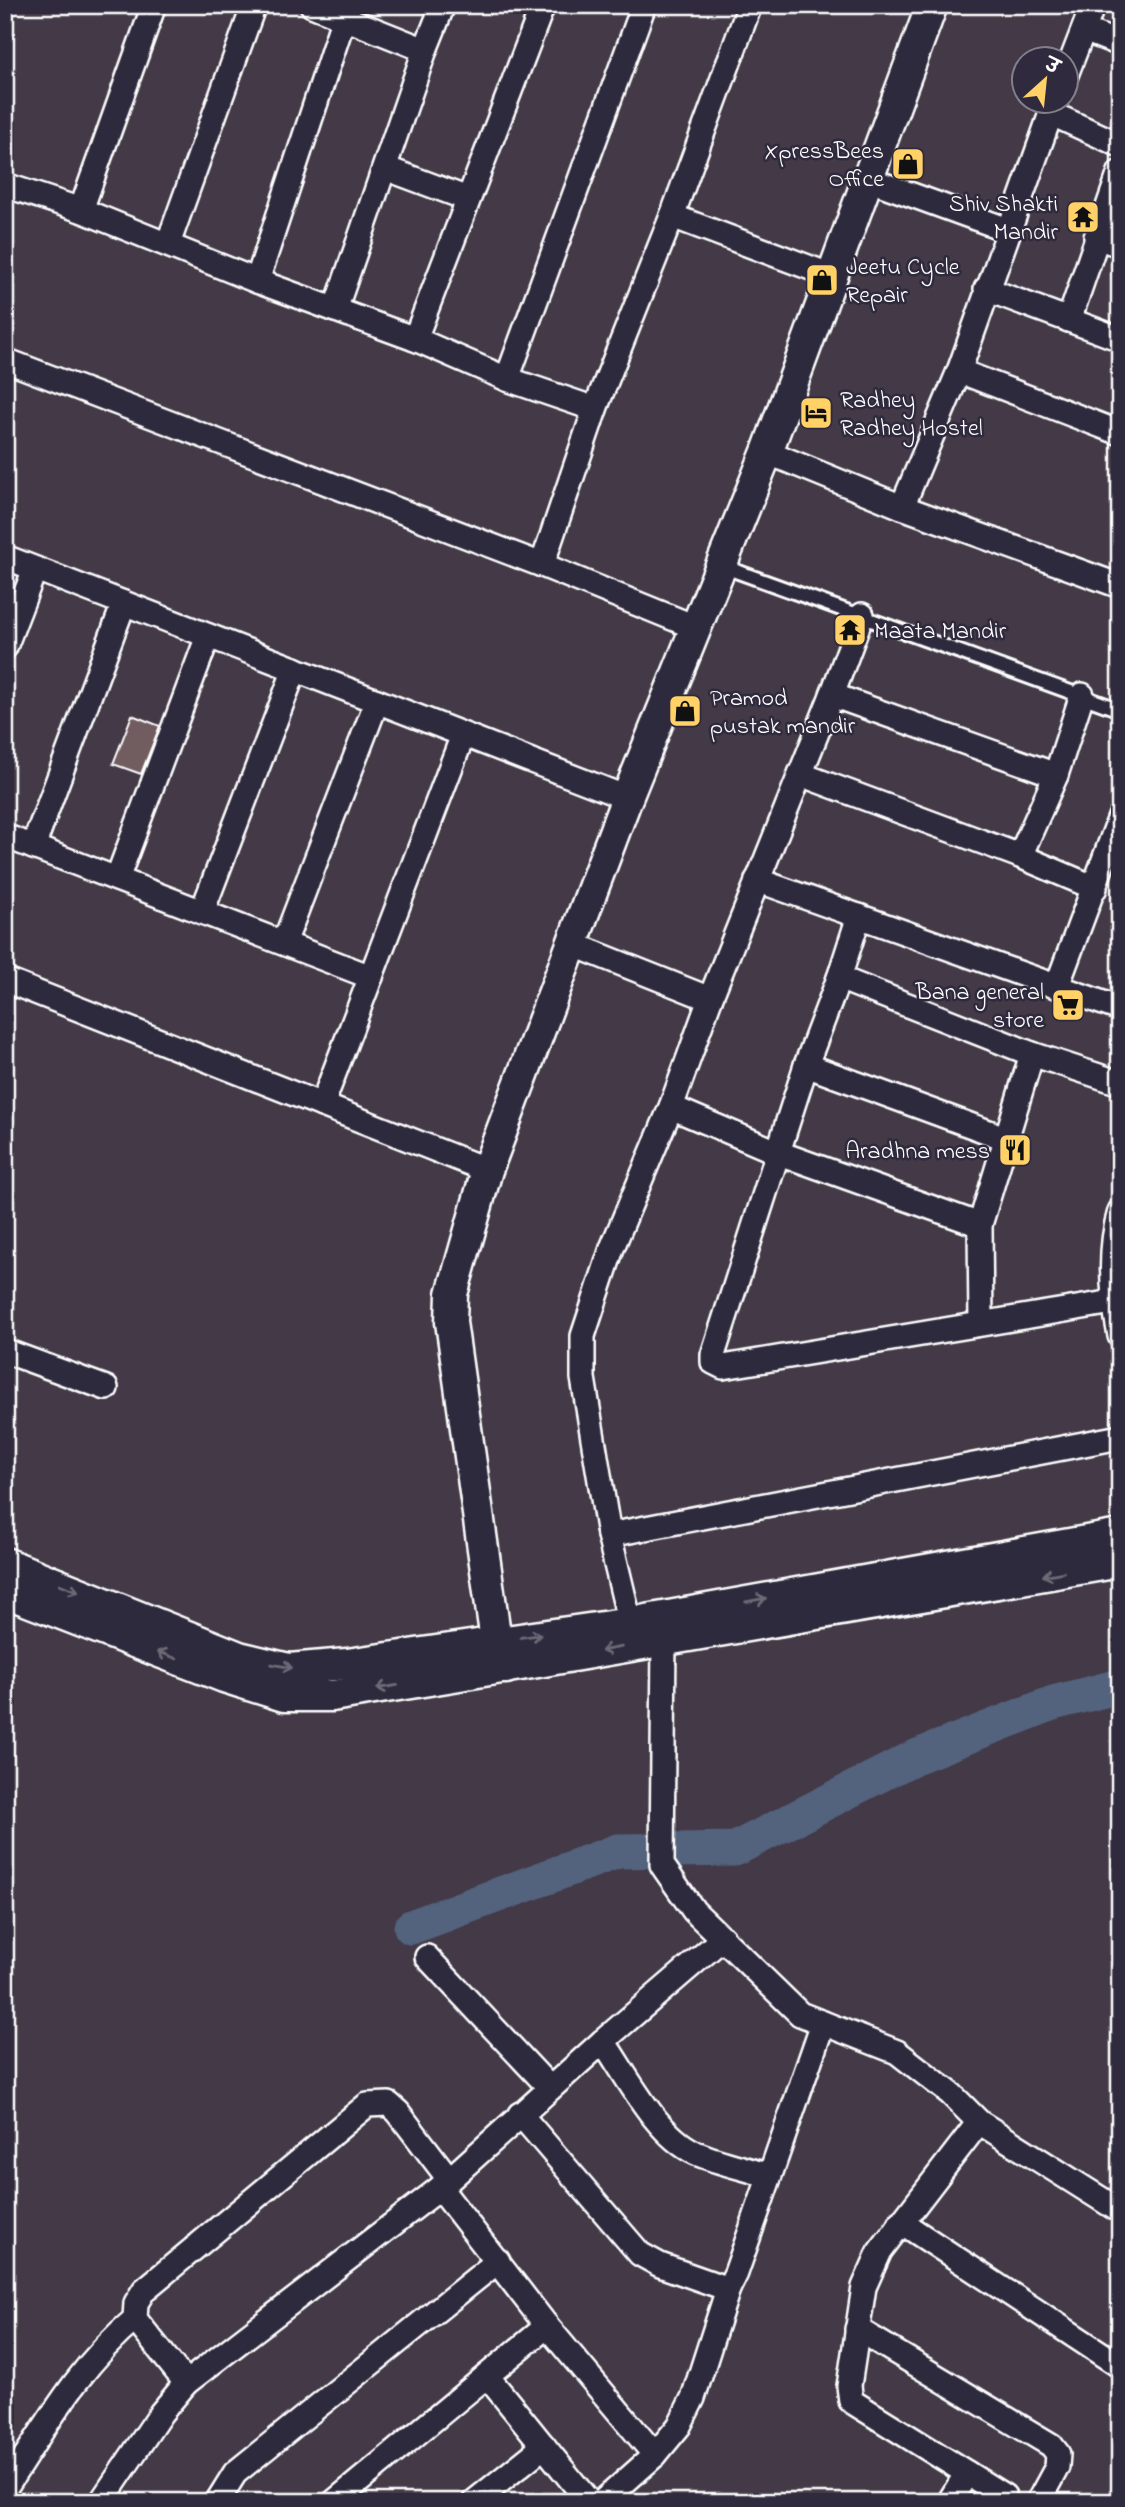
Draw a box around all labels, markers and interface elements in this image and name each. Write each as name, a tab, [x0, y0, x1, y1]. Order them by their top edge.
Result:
north arrow	[1010, 46, 1080, 116]
text: उ	[1038, 51, 1065, 83]
place label: XpressBees Office	[765, 135, 884, 198]
shop icon: XpressBees Office	[889, 145, 927, 183]
place label: Shiv Shakti Mandir	[949, 188, 1059, 251]
temple icon: Shiv Shakti Mandir	[1064, 198, 1102, 236]
place label: Jeetu Cycle Repair	[846, 251, 960, 314]
shop icon: Jeetu Cycle Repair	[803, 261, 841, 299]
place label: Radhey Radhey Hostel	[840, 384, 983, 448]
hotel icon: Radhey Radhey Hostel	[797, 394, 835, 432]
temple icon: Maata Mandir	[831, 611, 869, 649]
place label: Maata Mandir	[874, 615, 1007, 650]
place label: Pramod pustak mandir	[710, 682, 856, 745]
shop icon: Pramod pustak mandir	[666, 692, 704, 730]
place label: Bana general store	[915, 976, 1044, 1039]
supermarket icon: Bana general store	[1049, 986, 1087, 1024]
restaurant icon: Aradhna mess	[996, 1131, 1034, 1169]
place label: Aradhna mess	[845, 1135, 990, 1170]
one-way arrow	[1042, 1568, 1065, 1581]
one-way arrow	[57, 1583, 79, 1596]
one-way arrow	[744, 1593, 766, 1606]
one-way arrow	[519, 1630, 542, 1643]
one-way arrow	[600, 1643, 623, 1656]
one-way arrow	[157, 1647, 178, 1660]
one-way arrow	[270, 1660, 293, 1674]
one-way arrow	[376, 1681, 399, 1694]

